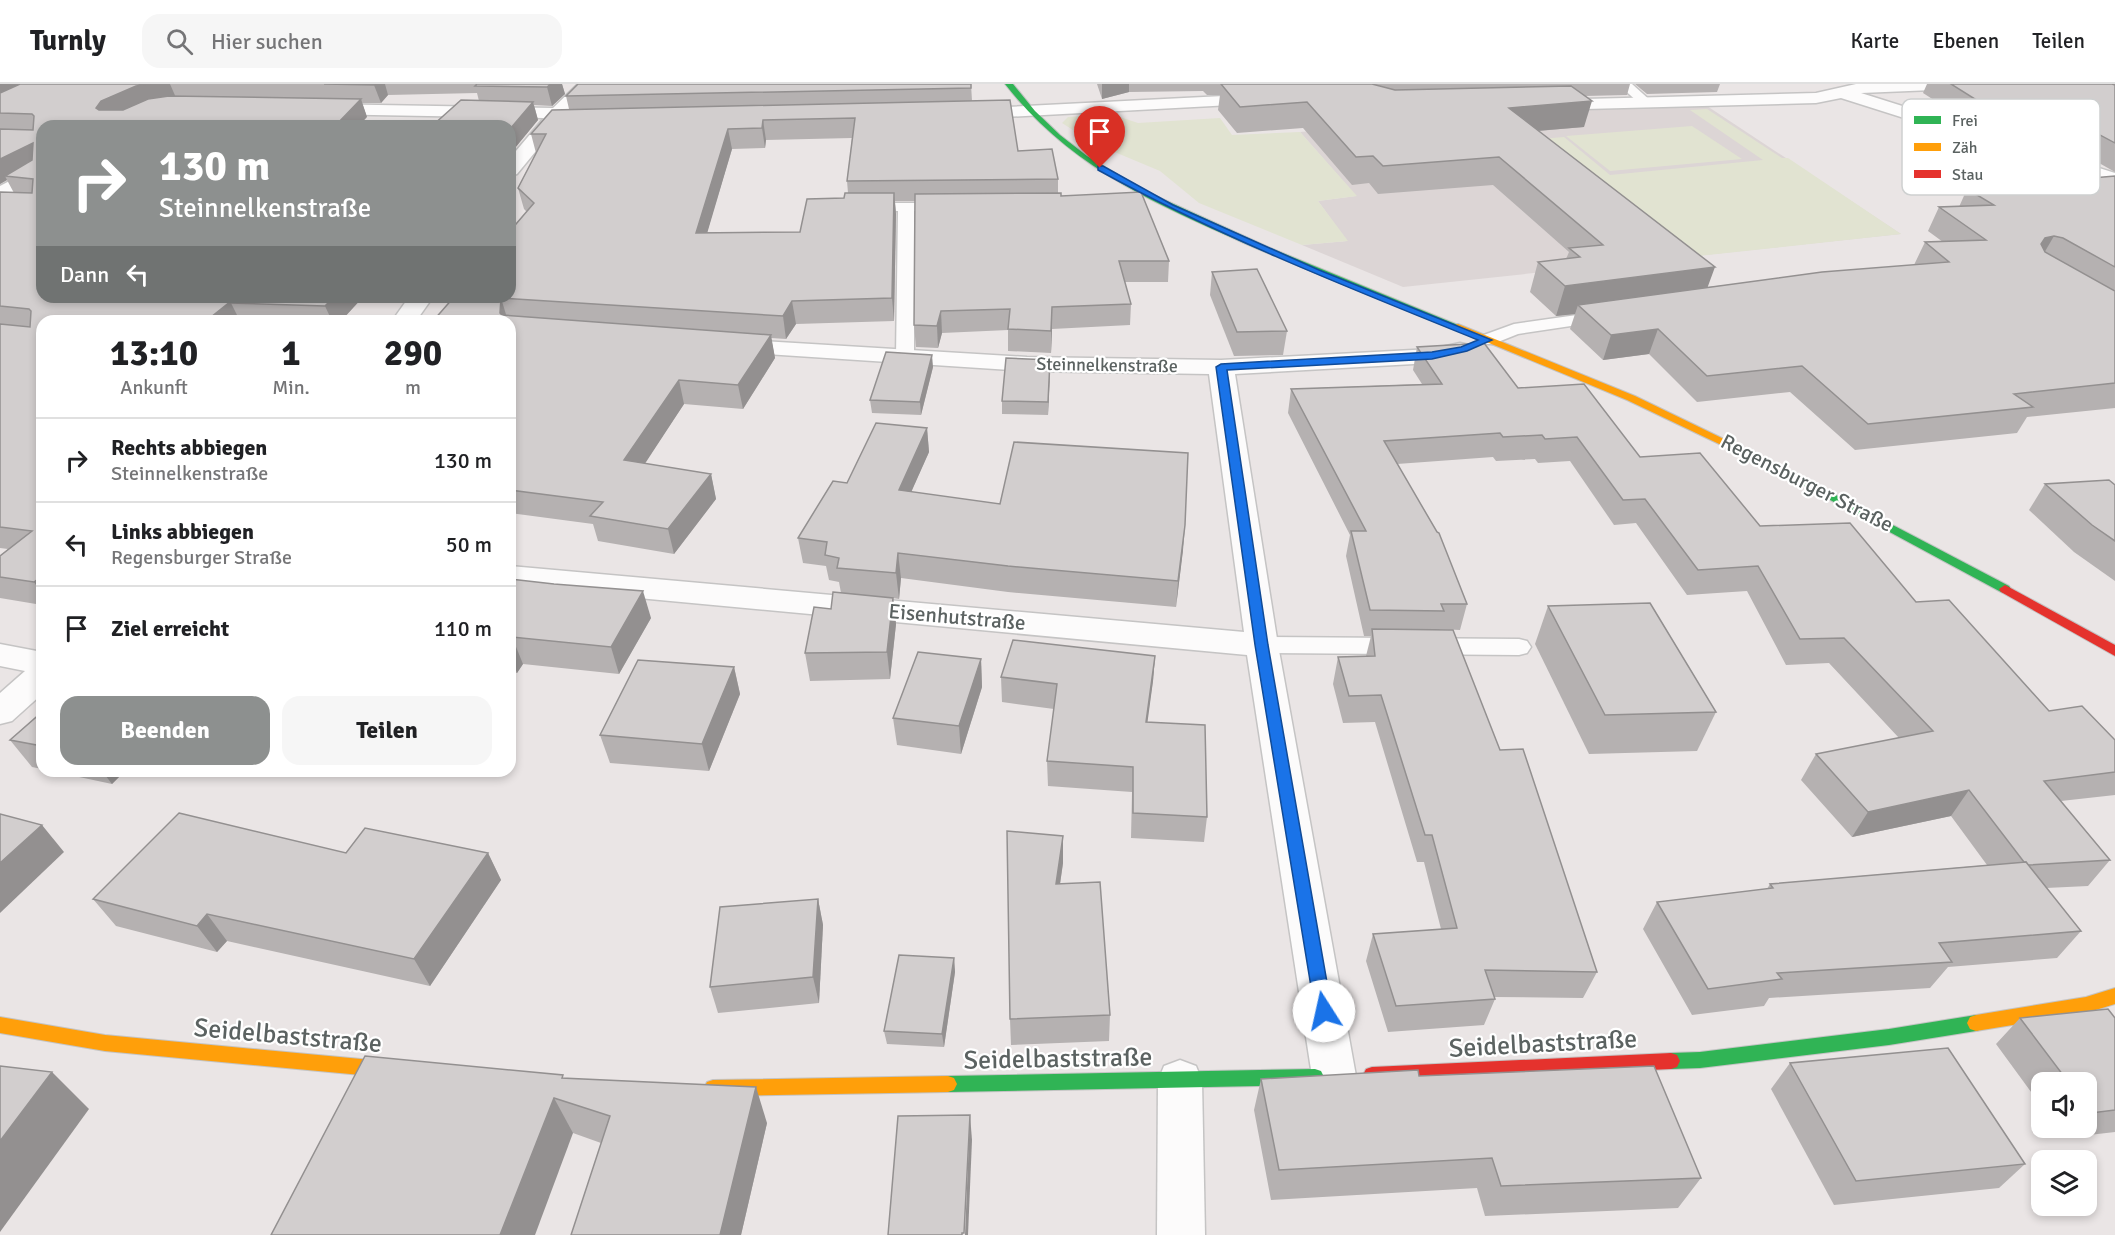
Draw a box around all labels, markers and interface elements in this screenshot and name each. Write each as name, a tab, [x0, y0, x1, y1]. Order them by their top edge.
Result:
search box	[142, 14, 562, 68]
text: Turnly	[30, 24, 106, 58]
icon: search	[163, 25, 196, 58]
text: Hier suchen	[211, 28, 323, 55]
text: Karte	[1850, 28, 1899, 54]
text: Ebenen	[1932, 28, 1999, 54]
text: Teilen	[2032, 28, 2085, 54]
legend	[1902, 99, 2100, 195]
pin	[1074, 106, 1125, 168]
text: Frei	[1952, 111, 1978, 131]
icon: arrive	[1083, 115, 1116, 148]
text: Zäh	[1952, 138, 1978, 158]
text: 130 m	[159, 141, 270, 192]
icon: right	[60, 144, 138, 222]
text: Stau	[1952, 165, 1983, 185]
text: Steinnelkenstraße	[159, 192, 371, 225]
icon: left	[121, 258, 154, 291]
text: Dann	[60, 261, 109, 288]
text: 13:10	[110, 331, 198, 376]
text: 1	[281, 331, 301, 376]
text: 290	[384, 331, 442, 376]
street label: Steinnelkenstraße	[1036, 353, 1178, 377]
text: Ankunft	[120, 375, 188, 400]
text: Min.	[272, 375, 310, 400]
text: m	[405, 375, 421, 400]
street label: Regensburger Straße	[1716, 428, 1898, 538]
text: Rechts abbiegen	[111, 434, 267, 461]
icon: right	[60, 444, 93, 477]
text: 130 m	[434, 447, 492, 474]
text: Steinnelkenstraße	[111, 461, 268, 486]
text: Links abbiegen	[111, 518, 254, 545]
icon: left	[60, 528, 93, 561]
text: 50 m	[446, 531, 492, 558]
text: Regensburger Straße	[111, 545, 292, 570]
street label: Eisenhutstraße	[887, 598, 1027, 636]
icon: arrive	[60, 612, 93, 645]
text: Ziel erreicht	[111, 615, 229, 642]
text: 110 m	[434, 615, 492, 642]
button: Beenden	[60, 696, 270, 765]
button: Teilen	[282, 696, 492, 765]
position arrow	[1292, 979, 1356, 1043]
street label: Seidelbaststraße	[193, 1012, 383, 1060]
street label: Seidelbaststraße	[1448, 1023, 1638, 1065]
street label: Seidelbaststraße	[963, 1041, 1153, 1077]
map controls	[2031, 1072, 2097, 1216]
button: sound	[2031, 1072, 2097, 1138]
button: layers	[2031, 1150, 2097, 1216]

